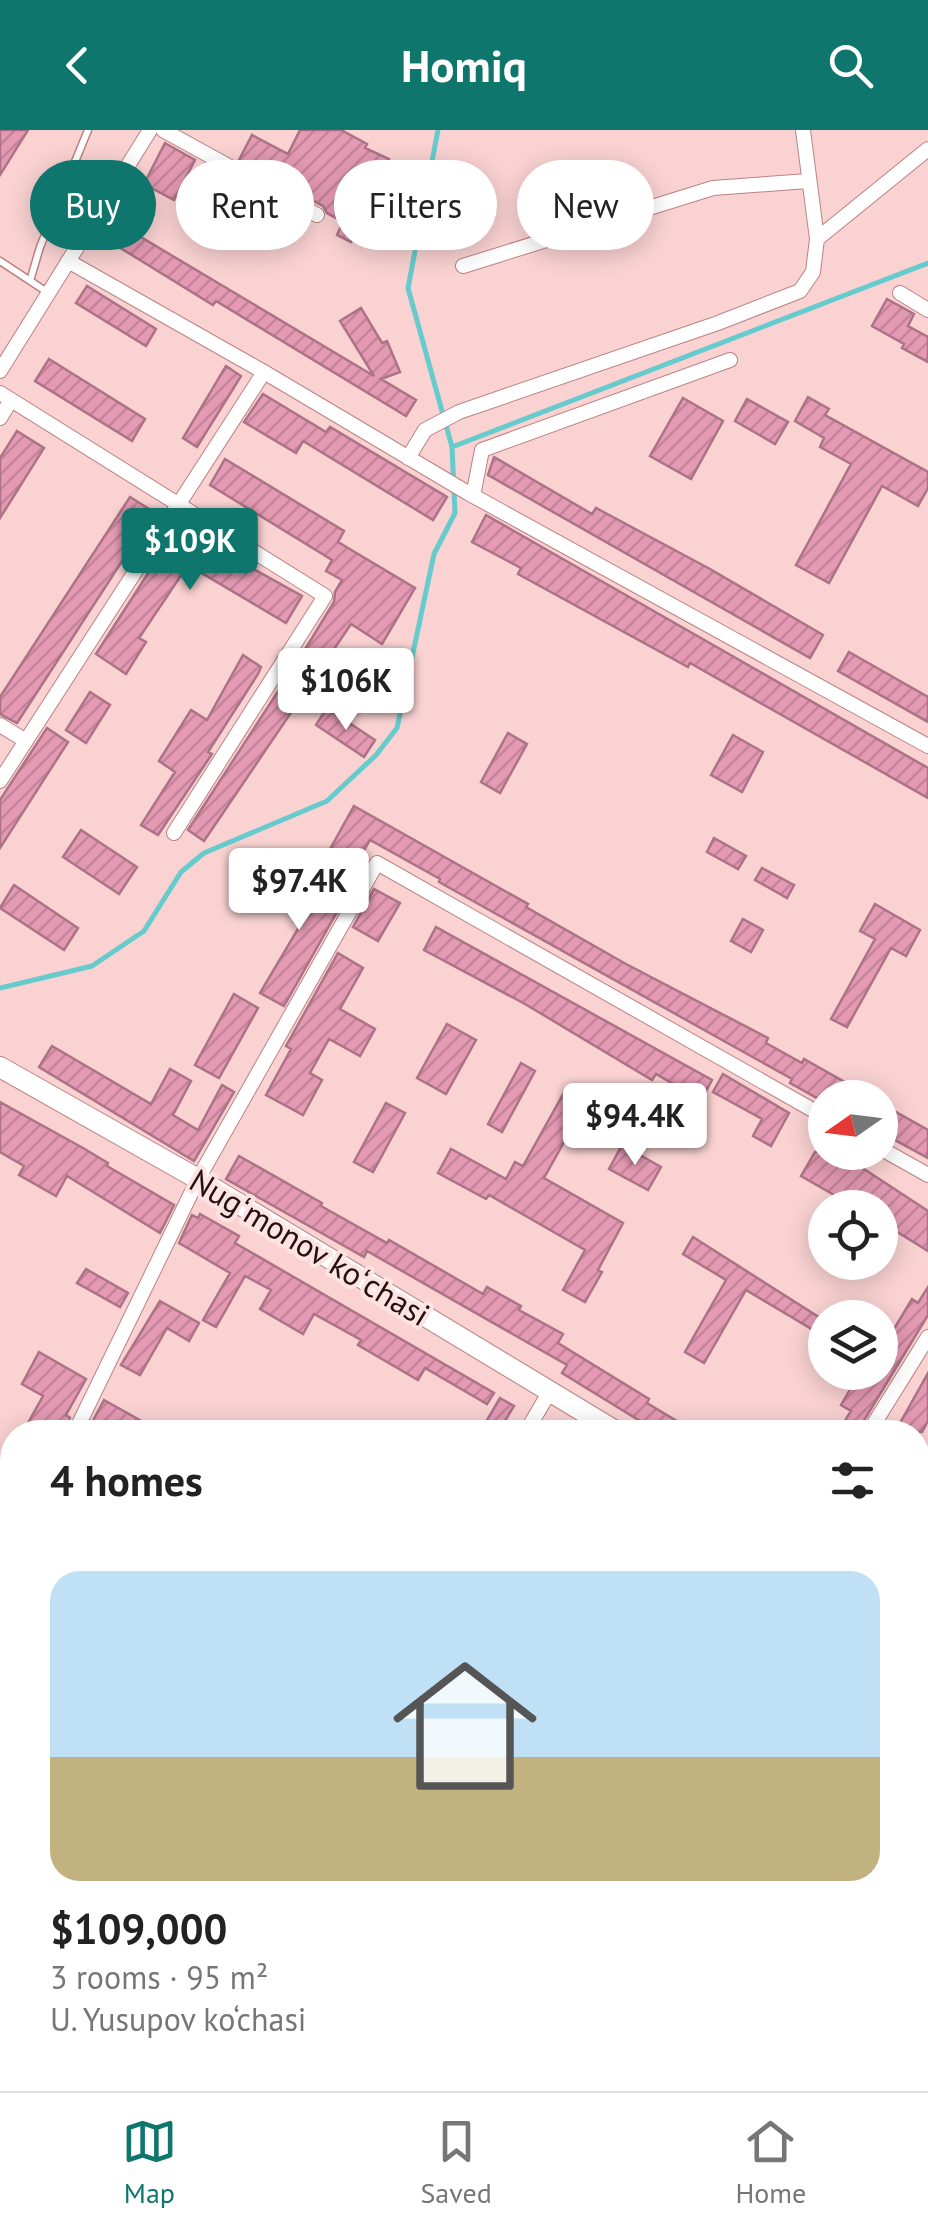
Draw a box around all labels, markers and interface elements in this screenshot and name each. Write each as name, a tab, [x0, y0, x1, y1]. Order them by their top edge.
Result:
text: Homiq	[401, 36, 527, 94]
icon: back	[50, 38, 105, 93]
icon: search	[823, 38, 878, 93]
chip: Buy	[30, 160, 156, 250]
chip: Rent	[176, 160, 314, 250]
chip: Filters	[334, 160, 497, 250]
chip: New	[517, 160, 654, 250]
pin: $109K	[120, 508, 260, 593]
text: $109K	[144, 519, 236, 561]
pin: $106K	[276, 648, 416, 733]
text: $106K	[300, 659, 392, 701]
pin: $97.4K	[218, 848, 380, 933]
text: $97.4K	[251, 859, 347, 901]
north arrow	[808, 1080, 898, 1170]
map controls	[808, 1080, 898, 1390]
pin: $94.4K	[554, 1083, 716, 1168]
text: $94.4K	[585, 1094, 685, 1136]
street label: Nugʻmonov koʻchasi	[182, 1159, 438, 1335]
button: locate	[808, 1190, 898, 1280]
button: layers	[808, 1300, 898, 1390]
text: 4 homes	[50, 1453, 203, 1508]
icon: filters	[825, 1453, 880, 1508]
icon: home	[375, 1636, 555, 1816]
text: $109,000	[50, 1901, 227, 1956]
text: 3 rooms · 95 m²	[50, 1956, 268, 1998]
text: U. Yusupov ko‘chasi	[50, 1998, 306, 2040]
tab: Map	[122, 2114, 177, 2211]
tab: Saved	[420, 2114, 492, 2211]
tab: Home	[735, 2114, 806, 2211]

